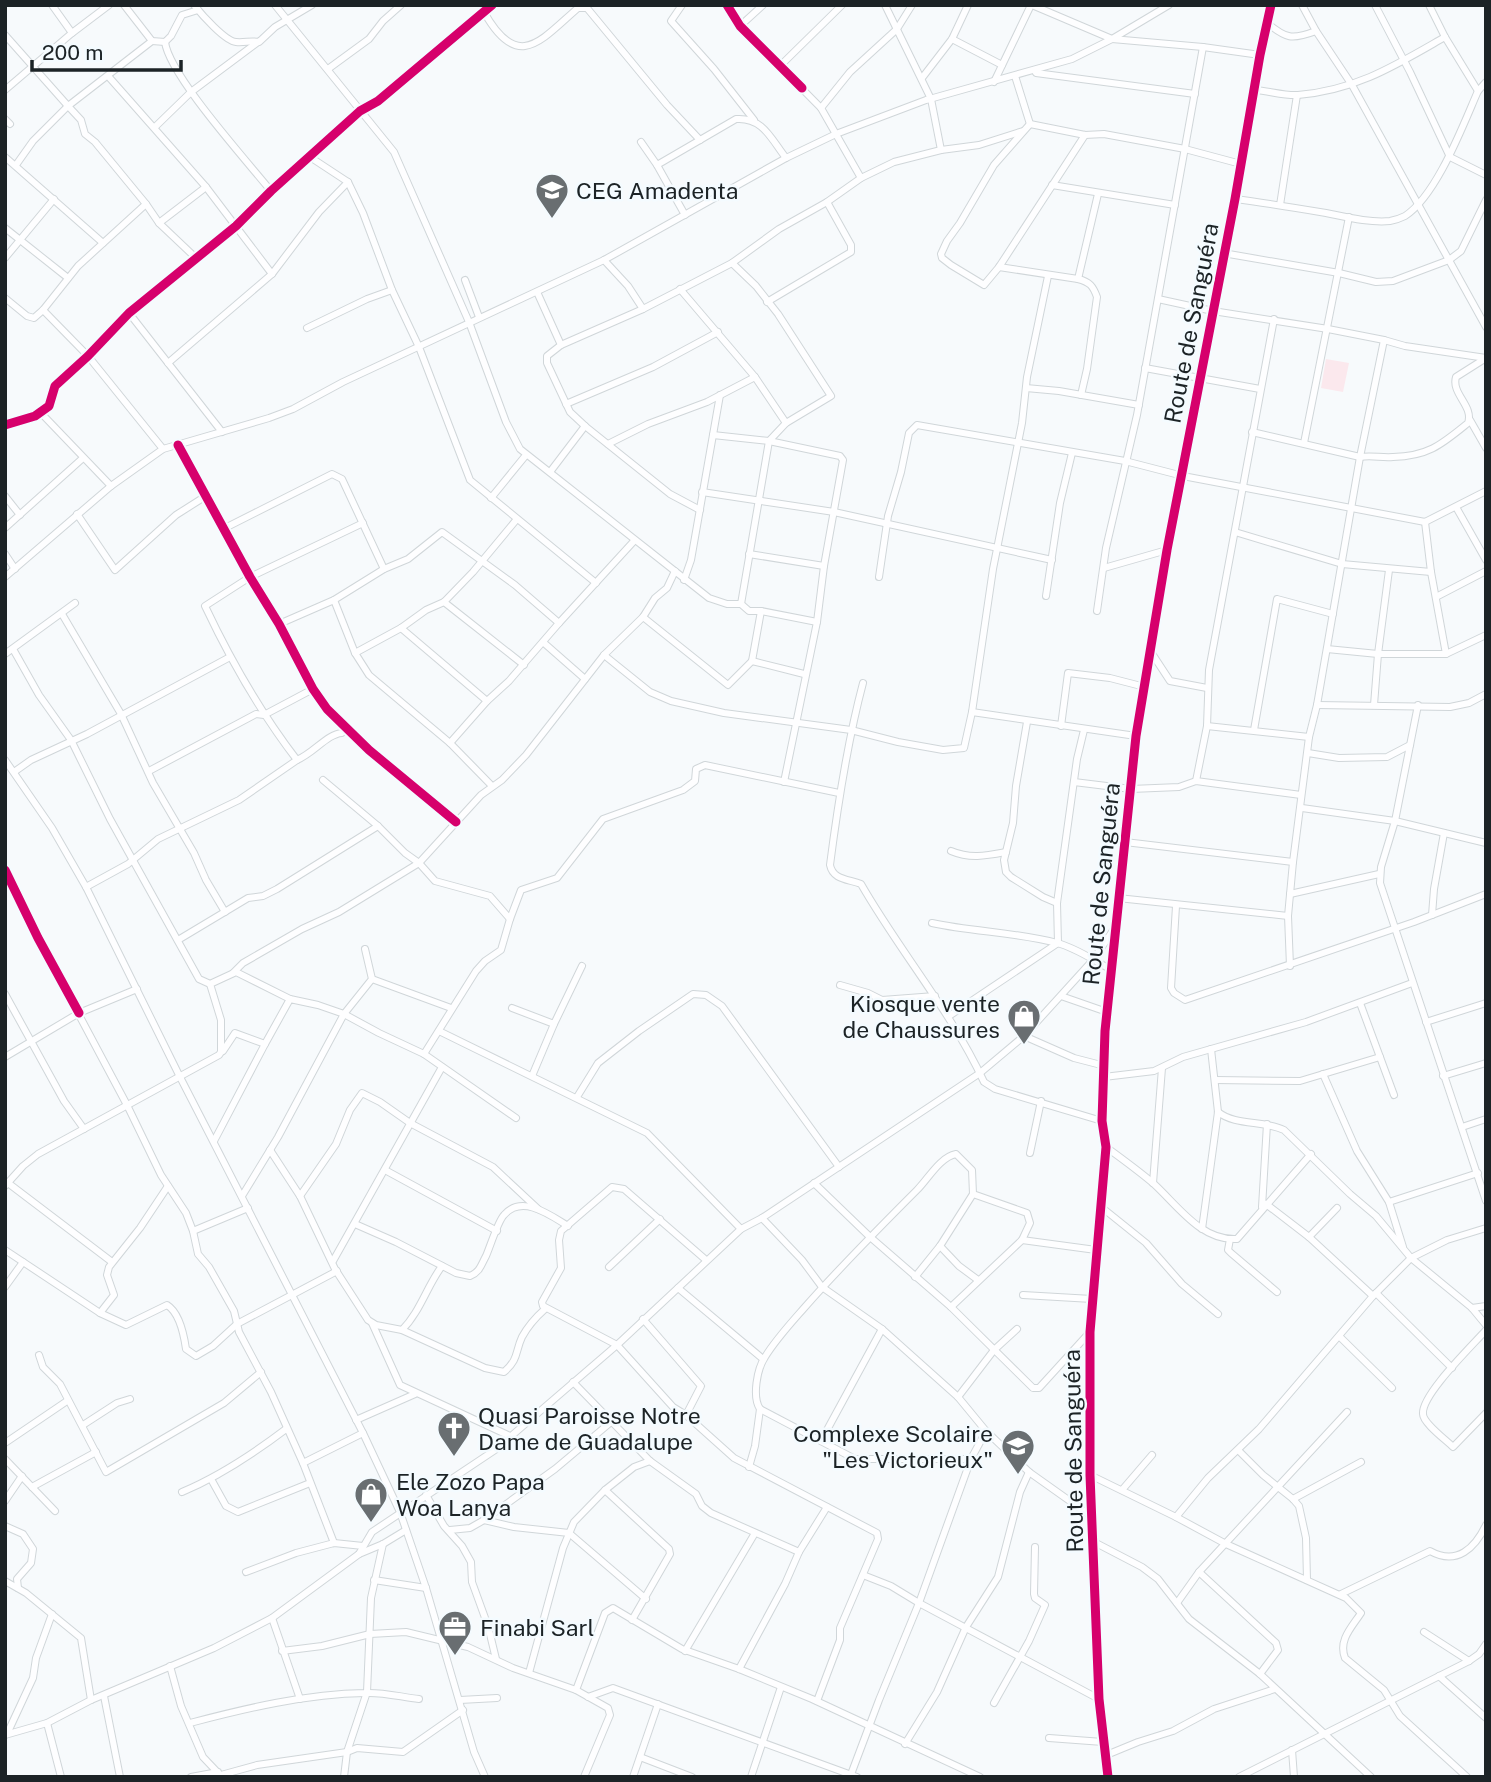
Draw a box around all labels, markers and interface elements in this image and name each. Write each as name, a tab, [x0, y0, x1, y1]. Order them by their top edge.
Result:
scale bar	[32, 28, 180, 72]
text: 200 m	[42, 40, 103, 65]
school or university icon: CEG Amadenta	[533, 171, 571, 220]
place label: CEG Amadenta	[576, 177, 739, 204]
street label: Route de Sanguéra	[1158, 221, 1224, 425]
street label: Route de Sanguéra	[1077, 781, 1125, 987]
place label: Kiosque vente de Chaussures	[843, 990, 1000, 1043]
shop icon: Kiosque vente de Chaussures	[1005, 997, 1043, 1046]
street label: Route de Sanguéra	[1058, 1349, 1088, 1553]
place label: Quasi Paroisse Notre Dame de Guadalupe	[478, 1402, 701, 1455]
church icon: Quasi Paroisse Notre Dame de Guadalupe	[435, 1409, 473, 1458]
place label: Complexe Scolaire "Les Victorieux"	[793, 1420, 993, 1473]
school or university icon: Complexe Scolaire "Les Victorieux"	[999, 1427, 1037, 1476]
place label: Ele Zozo Papa Woa Lanya	[396, 1468, 545, 1521]
shop icon: Ele Zozo Papa Woa Lanya	[352, 1475, 390, 1524]
office icon: Finabi Sarl	[436, 1608, 474, 1657]
place label: Finabi Sarl	[480, 1614, 594, 1641]

